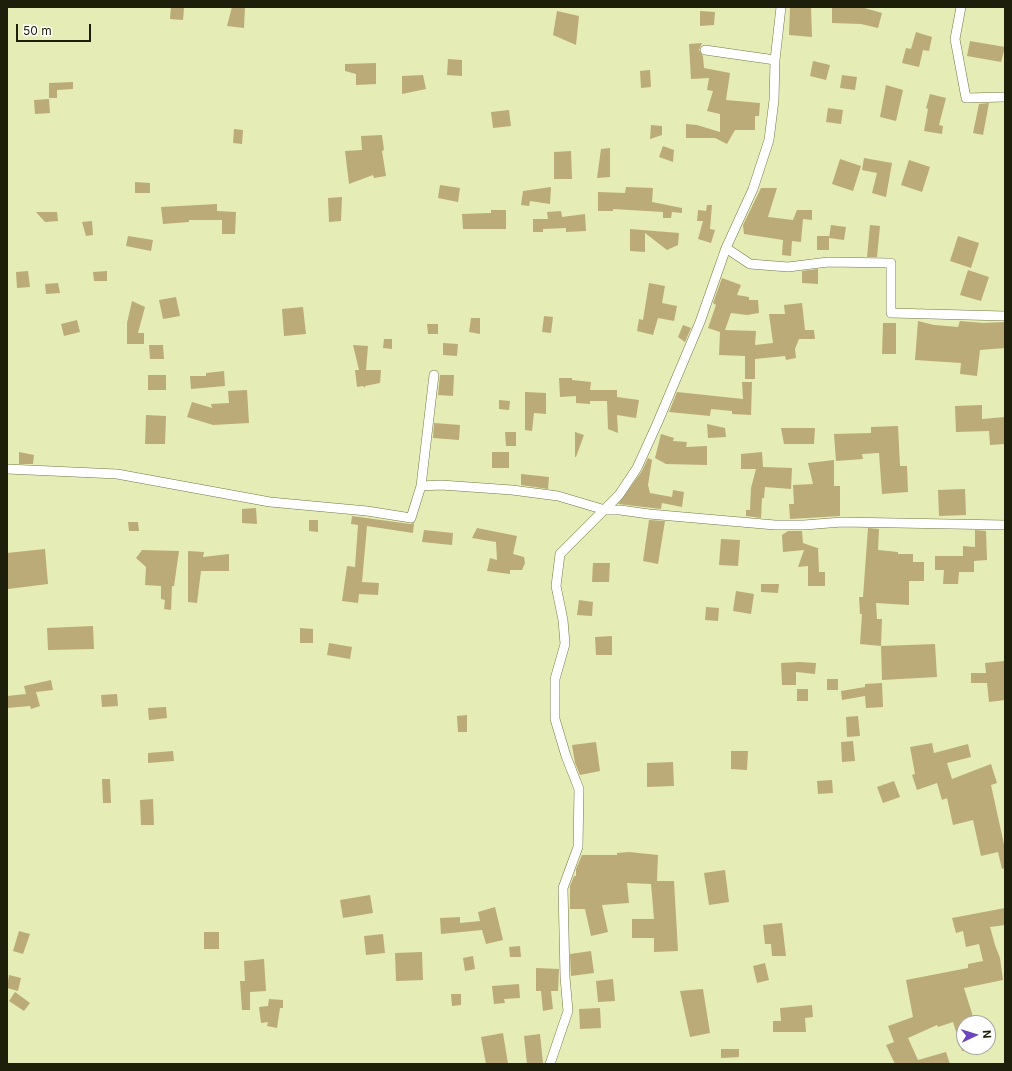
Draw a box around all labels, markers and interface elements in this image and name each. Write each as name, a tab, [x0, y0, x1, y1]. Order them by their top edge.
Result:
scale bar	[18, 16, 93, 42]
text: 50 m	[23, 23, 52, 38]
north arrow	[956, 1015, 996, 1055]
text: N	[980, 1030, 994, 1039]

